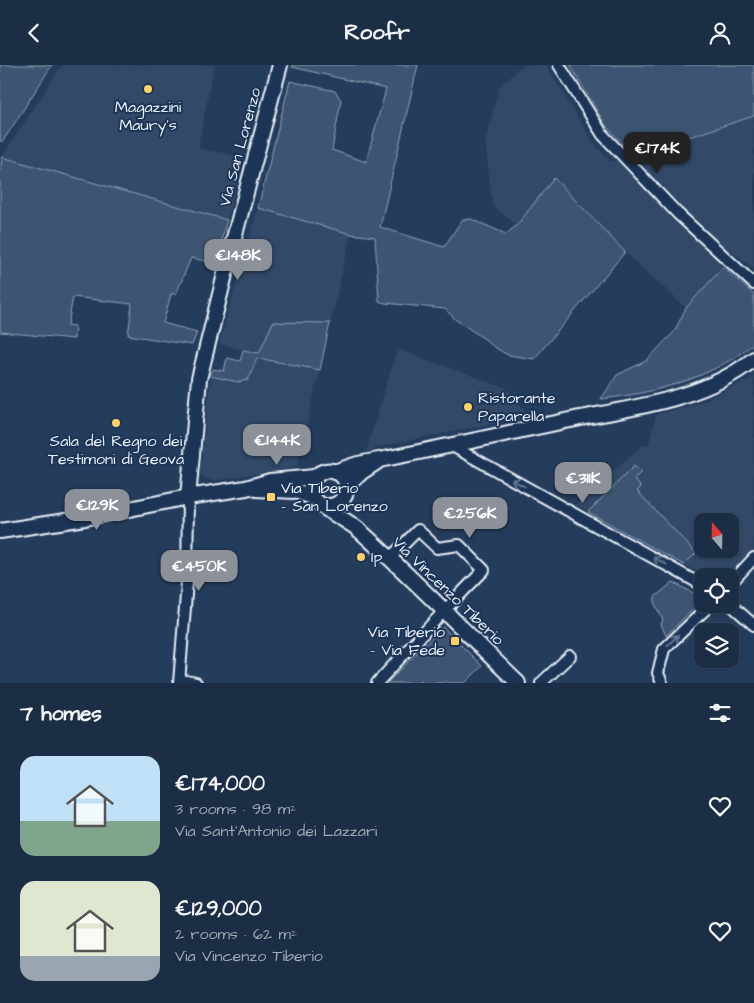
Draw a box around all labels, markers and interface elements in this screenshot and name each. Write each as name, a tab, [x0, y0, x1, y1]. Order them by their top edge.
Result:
text: Roofr	[344, 17, 410, 48]
icon: back	[20, 19, 48, 47]
icon: person	[706, 19, 734, 47]
marker: Magazzini Maury's	[142, 83, 154, 95]
street label: Via San Lorenzo	[214, 85, 266, 209]
place label: Magazzini Maury's	[115, 96, 182, 137]
pin: €174K	[622, 131, 692, 174]
text: €174K	[634, 137, 680, 159]
pin: €148K	[203, 239, 273, 281]
text: €148K	[215, 244, 261, 266]
place label: Ristorante Paparella	[478, 387, 556, 427]
marker: Ristorante Paparella	[462, 401, 474, 413]
marker: Sala del Regno dei Testimoni di Geova	[110, 417, 122, 429]
pin: €144K	[242, 423, 312, 466]
text: €144K	[254, 429, 300, 451]
place label: Sala del Regno dei Testimoni di Geova	[48, 430, 184, 470]
pin: €311K	[548, 461, 618, 504]
text: €311K	[566, 467, 600, 489]
place label: Via Tiberio - San Lorenzo	[281, 477, 388, 517]
one-way arrow	[511, 477, 526, 487]
pin: €129K	[62, 489, 132, 531]
marker: Via Tiberio - San Lorenzo	[265, 491, 277, 503]
text: €129K	[76, 494, 118, 516]
pin: €256K	[435, 497, 505, 539]
text: €256K	[444, 502, 496, 524]
north arrow	[694, 513, 739, 557]
map controls	[694, 513, 739, 668]
street label: Via Vincenzo Tiberio	[387, 532, 509, 650]
place label: Ip	[371, 546, 382, 568]
pin: €450K	[164, 549, 234, 592]
marker: Ip	[355, 551, 367, 563]
text: €450K	[172, 555, 226, 577]
one-way arrow	[653, 556, 668, 566]
button: locate	[694, 568, 739, 613]
place label: Via Tiberio - Via Fede	[368, 621, 445, 661]
button: layers	[694, 623, 739, 668]
one-way arrow	[667, 634, 680, 646]
marker: Via Tiberio - Via Fede	[449, 635, 461, 647]
text: 7 homes	[20, 699, 102, 728]
icon: filters	[706, 699, 734, 727]
text: €174,000	[175, 769, 265, 798]
icon: home	[60, 776, 120, 836]
icon: heart	[706, 792, 734, 820]
text: 3 rooms · 98 m²	[175, 798, 296, 820]
text: Via Sant'Antonio dei Lazzari	[175, 820, 377, 842]
text: €129,000	[175, 894, 262, 923]
icon: home	[60, 901, 120, 961]
icon: heart	[706, 917, 734, 945]
text: 2 rooms · 62 m²	[175, 923, 297, 945]
text: Via Vincenzo Tiberio	[175, 945, 323, 967]

